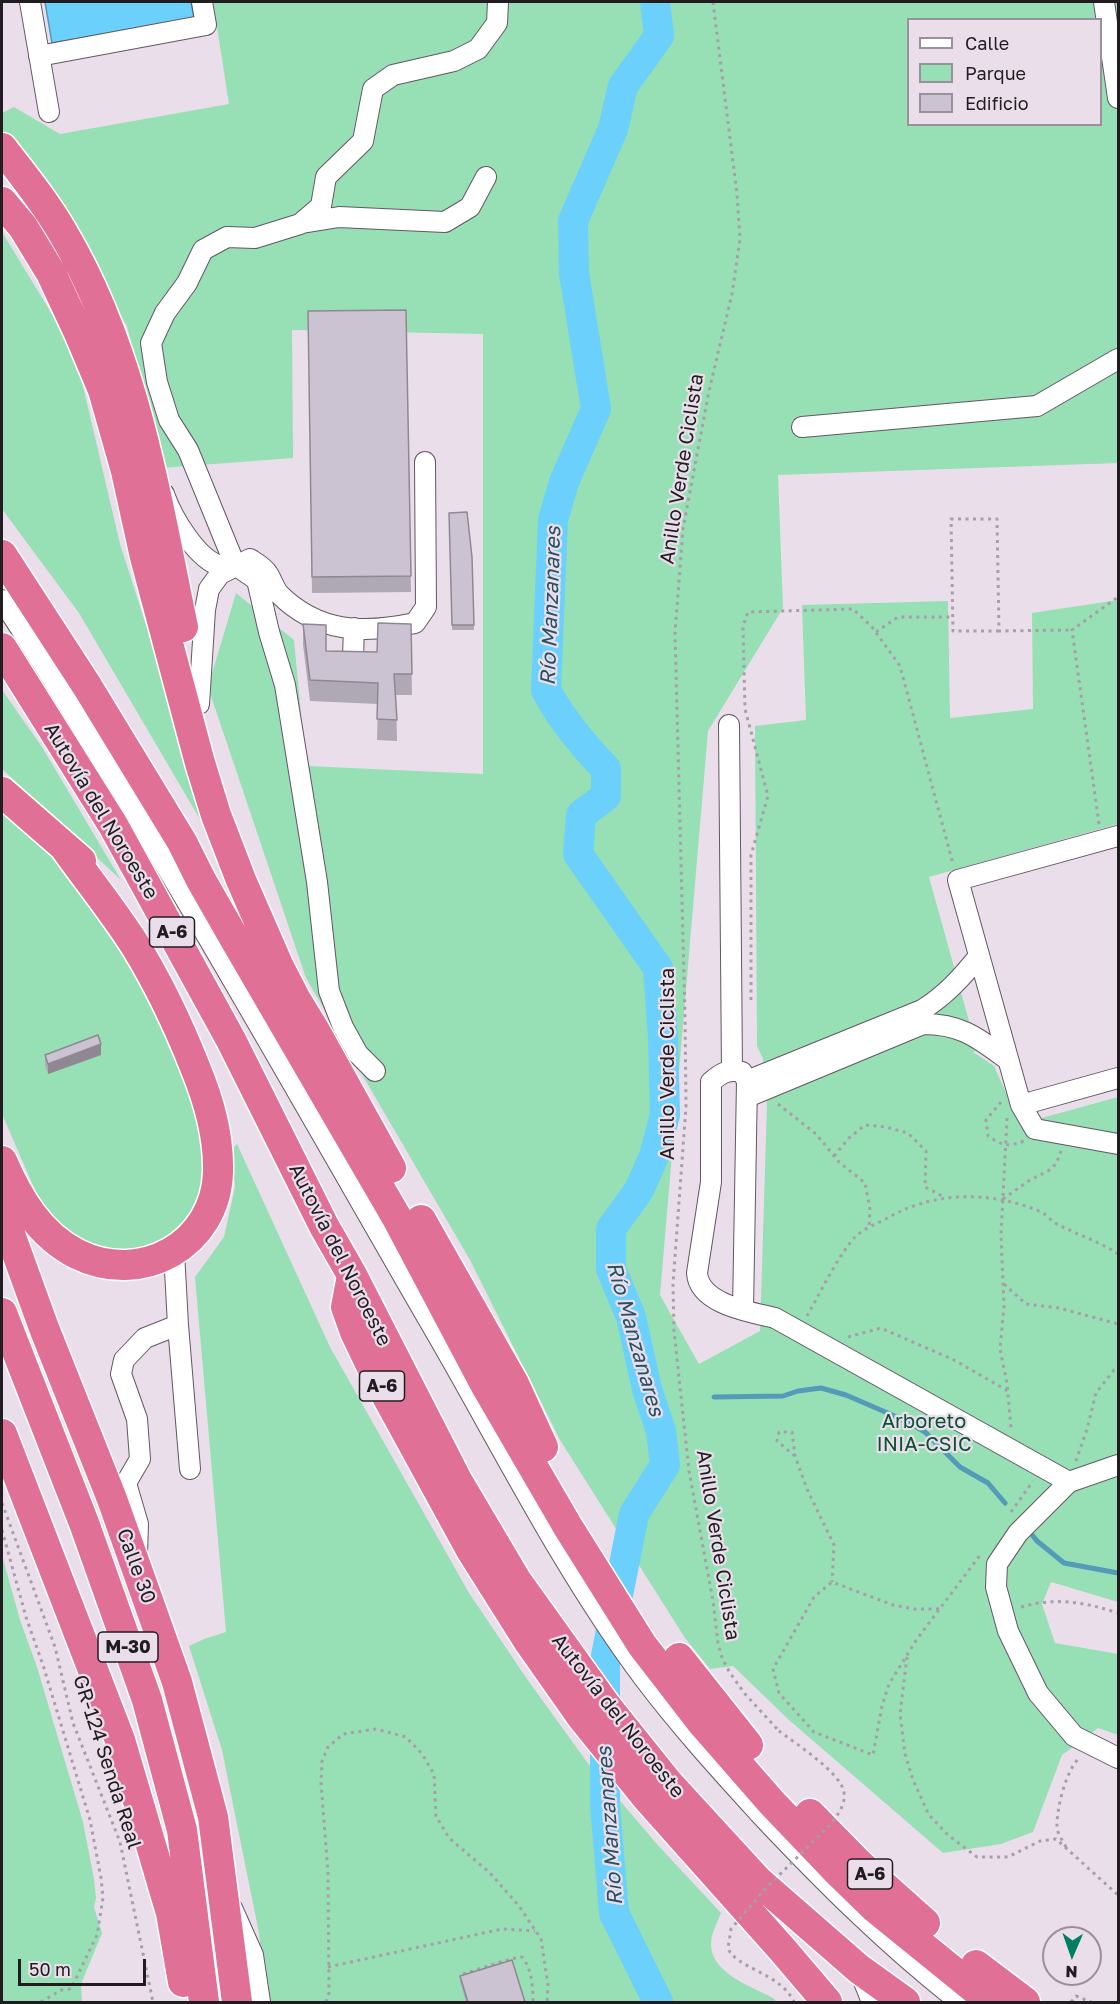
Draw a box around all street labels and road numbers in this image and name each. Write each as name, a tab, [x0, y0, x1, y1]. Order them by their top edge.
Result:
street label: Anillo Verde Ciclista	[655, 372, 709, 566]
street label: Autovía del Noroeste	[39, 718, 163, 904]
road number: A-6	[150, 917, 195, 947]
street label: Anillo Verde Ciclista	[656, 968, 680, 1160]
street label: Autovía del Noroeste	[284, 1160, 396, 1350]
road number: A-6	[360, 1371, 404, 1401]
street label: Anillo Verde Ciclista	[691, 1448, 745, 1642]
street label: Calle 30	[111, 1525, 161, 1607]
street label: Autovía del Noroeste	[547, 1629, 689, 1803]
road number: M-30	[98, 1632, 158, 1662]
street label: GR-124 Senda Real	[67, 1672, 147, 1852]
road number: A-6	[848, 1859, 892, 1889]

